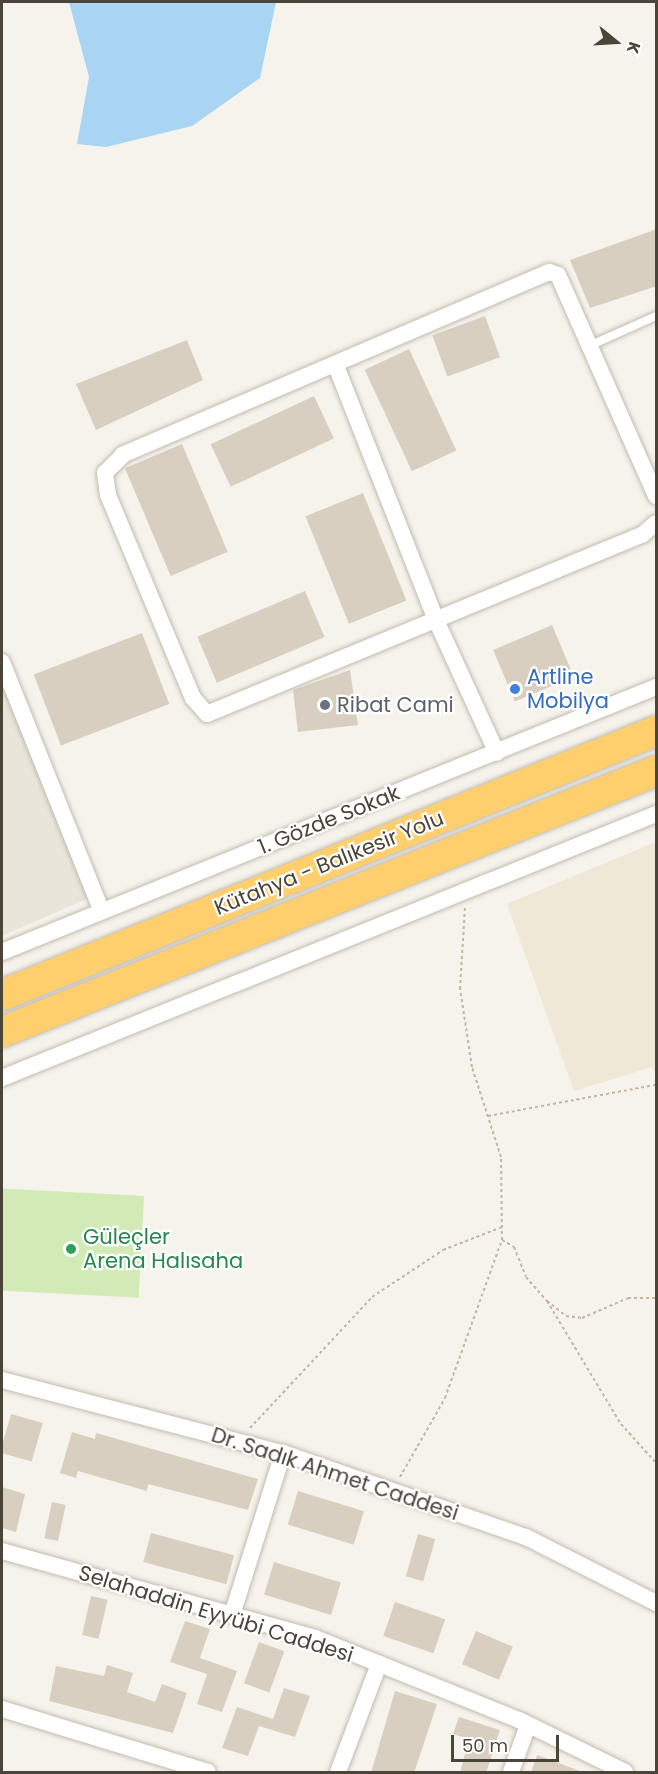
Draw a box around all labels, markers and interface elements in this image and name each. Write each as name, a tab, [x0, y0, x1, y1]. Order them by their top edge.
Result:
north arrow	[586, 12, 646, 72]
text: K	[621, 39, 646, 57]
place label: Artline Mobilya	[527, 664, 609, 714]
marker: Artline Mobilya	[508, 682, 522, 696]
place label: Ribat Cami	[337, 692, 454, 718]
marker: Ribat Cami	[318, 698, 332, 712]
street label: 1. Gözde Sokak	[255, 780, 403, 860]
street label: Kütahya - Balıkesir Yolu	[211, 805, 447, 921]
place label: Güleçler Arena Halısaha	[83, 1224, 243, 1274]
marker: Güleçler Arena Halısaha	[64, 1242, 78, 1256]
street label: Dr. Sadık Ahmet Caddesi	[208, 1422, 462, 1526]
street label: Selahaddin Eyyübi Caddesi	[76, 1560, 356, 1668]
scale bar	[454, 1723, 562, 1761]
text: 50 m	[462, 1733, 508, 1758]

